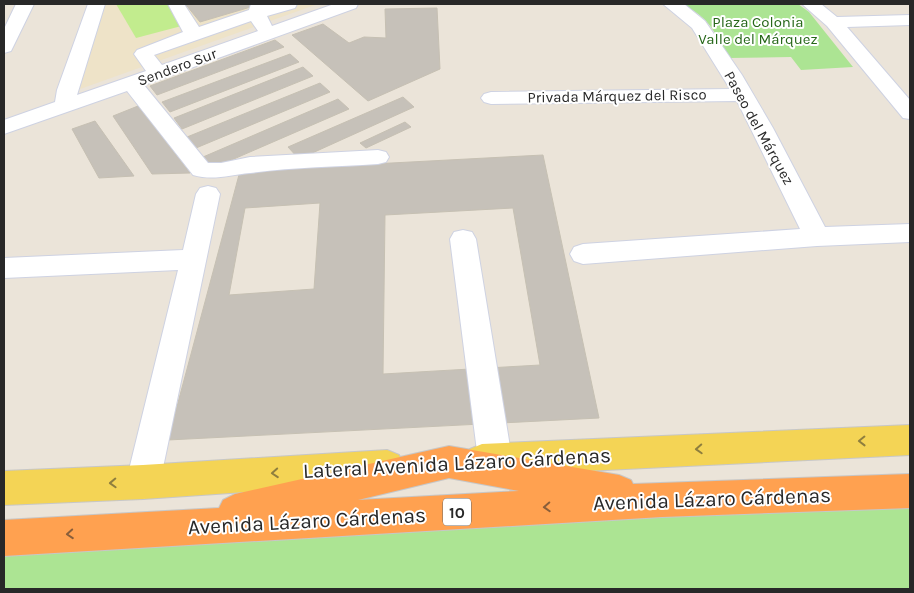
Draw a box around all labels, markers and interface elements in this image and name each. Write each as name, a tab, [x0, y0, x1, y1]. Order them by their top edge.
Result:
park label: Plaza Colonia Valle del Márquez	[698, 13, 818, 48]
street label: Sendero Sur	[135, 44, 220, 90]
street label: Paseo del Márquez	[720, 68, 798, 188]
street label: Privada Márquez del Risco	[527, 85, 707, 107]
one-way arrow	[857, 436, 865, 447]
street label: Lateral Avenida Lázaro Cárdenas	[302, 443, 612, 483]
one-way arrow	[695, 444, 703, 455]
one-way arrow	[271, 468, 279, 479]
one-way arrow	[108, 478, 116, 488]
street label: Avenida Lázaro Cárdenas	[592, 483, 832, 515]
road number: 10	[443, 498, 471, 526]
one-way arrow	[543, 501, 551, 512]
street label: Avenida Lázaro Cárdenas	[187, 503, 427, 539]
one-way arrow	[66, 528, 74, 539]

